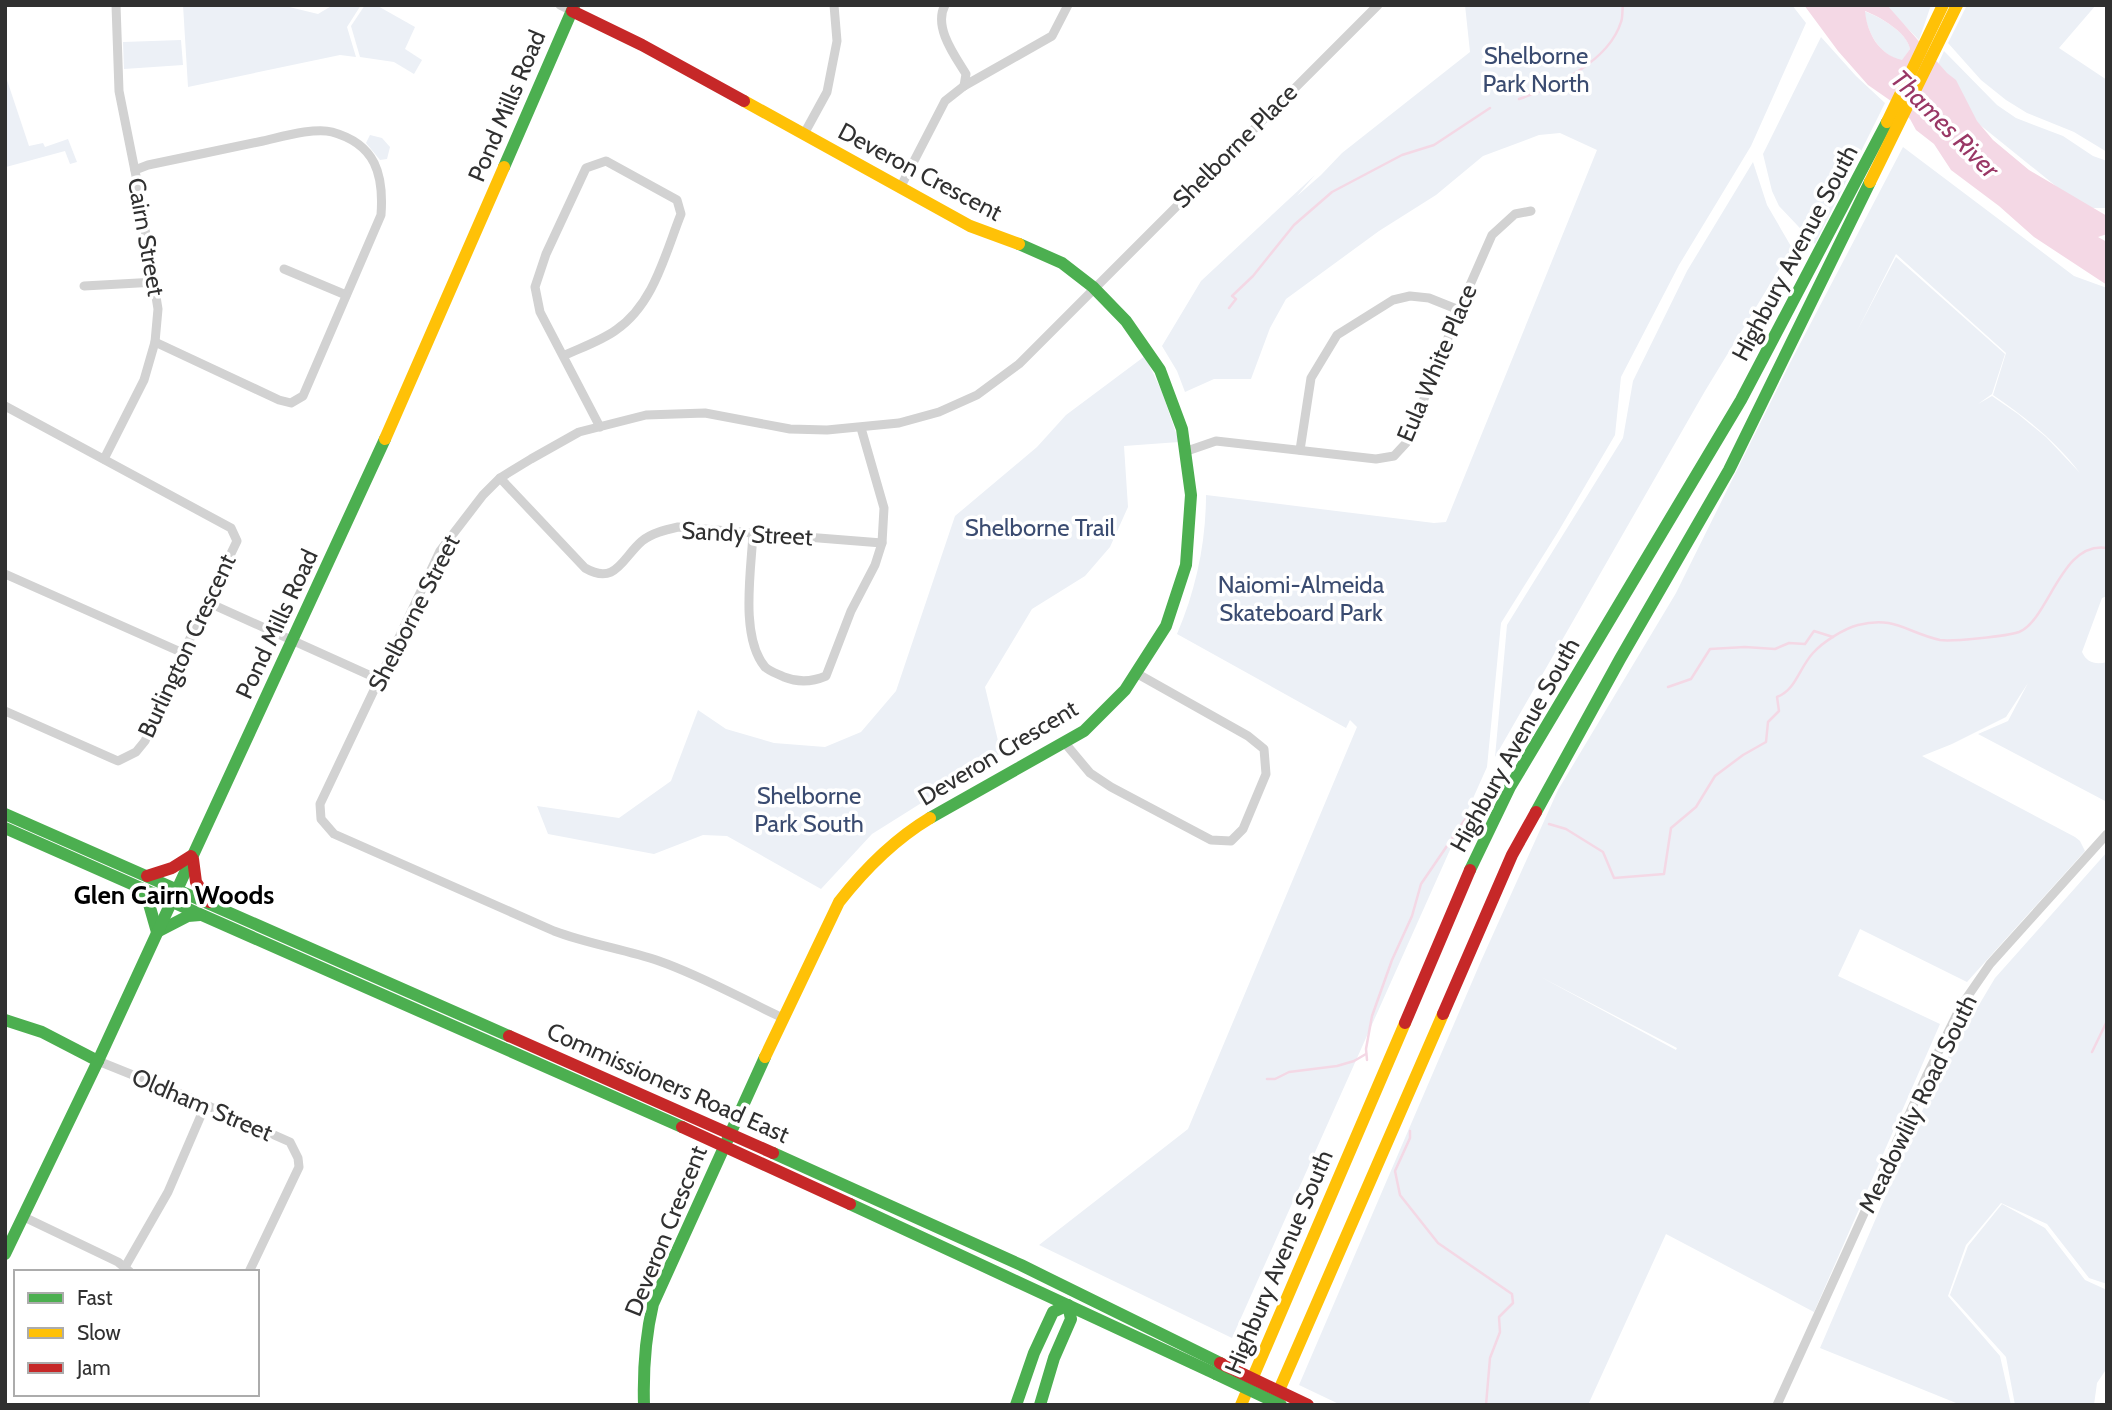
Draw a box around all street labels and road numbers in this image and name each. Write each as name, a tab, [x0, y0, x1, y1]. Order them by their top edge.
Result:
street label: Pond Mills Road	[462, 26, 551, 186]
street label: Shelborne Place	[1166, 77, 1303, 214]
street label: Deveron Crescent	[833, 116, 1007, 227]
street label: Highbury Avenue South	[1725, 140, 1864, 366]
street label: Cairn Street	[122, 176, 171, 298]
street label: Eula White Place	[1390, 280, 1483, 446]
street label: Sandy Street	[681, 516, 813, 551]
street label: Shelborne Street	[362, 530, 465, 696]
street label: Pond Mills Road	[229, 544, 324, 703]
street label: Burlington Crescent	[131, 550, 242, 742]
street label: Highbury Avenue South	[1444, 633, 1585, 857]
street label: Deveron Crescent	[913, 694, 1083, 812]
street label: Meadowlily Road South	[1852, 990, 1983, 1218]
street label: Commissioners Road East	[543, 1016, 794, 1149]
street label: Oldham Street	[128, 1062, 277, 1147]
street label: Deveron Crescent	[618, 1141, 713, 1320]
street label: Highbury Avenue South	[1218, 1146, 1339, 1378]

